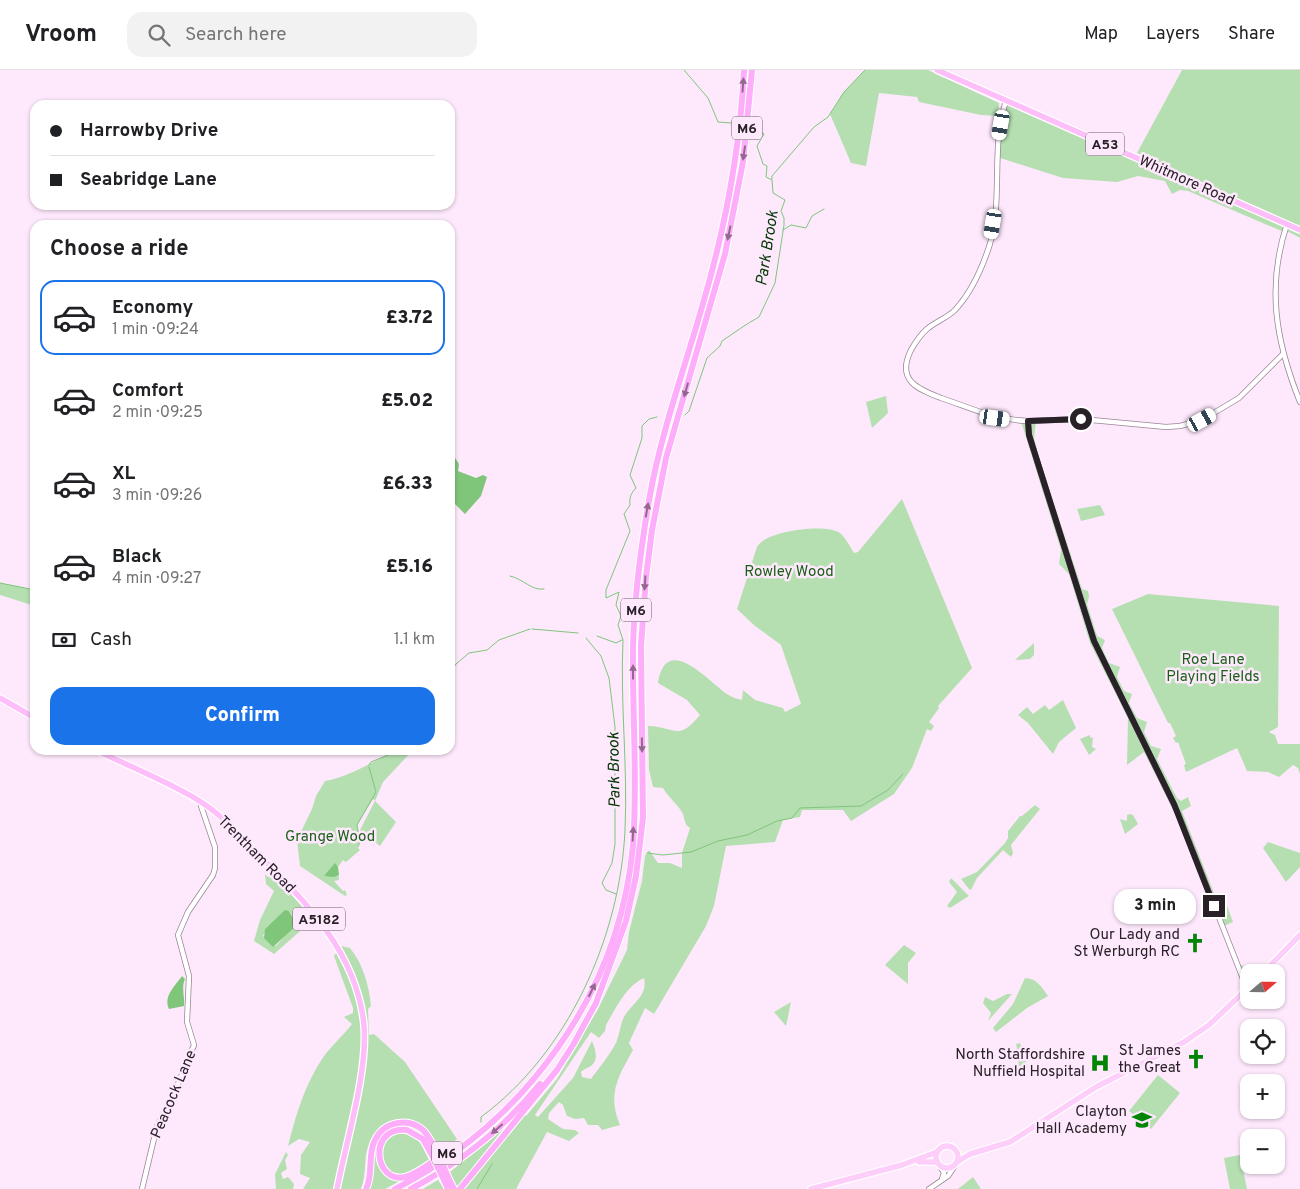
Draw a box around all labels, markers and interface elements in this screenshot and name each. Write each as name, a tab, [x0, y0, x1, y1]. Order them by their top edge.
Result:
search box	[127, 12, 477, 57]
text: Vroom	[25, 20, 97, 50]
icon: search	[145, 21, 173, 49]
text: Search here	[185, 23, 287, 47]
text: Map	[1084, 23, 1118, 46]
text: Layers	[1146, 23, 1200, 46]
text: Share	[1228, 23, 1275, 46]
one-way arrow	[739, 77, 747, 93]
car	[991, 109, 1010, 141]
road number: M6	[732, 116, 762, 140]
text: Harrowby Drive	[80, 119, 218, 143]
road number: A53	[1086, 132, 1124, 156]
one-way arrow	[740, 146, 748, 162]
street label: Whitmore Road	[1136, 152, 1237, 211]
text: Seabridge Lane	[80, 168, 217, 192]
water label: Park Brook	[752, 208, 784, 287]
car	[983, 208, 1002, 240]
one-way arrow	[725, 226, 733, 241]
text: Choose a ride	[50, 236, 188, 263]
icon: car	[52, 295, 97, 340]
text: Economy	[112, 296, 193, 320]
text: £3.72	[386, 306, 433, 330]
text: 1 min · 09:24	[112, 320, 199, 340]
icon: car	[52, 378, 97, 423]
text: Comfort	[112, 379, 184, 403]
one-way arrow	[681, 382, 689, 397]
text: £5.02	[381, 389, 433, 413]
text: 2 min · 09:25	[112, 403, 203, 423]
car	[1185, 406, 1218, 434]
car	[979, 408, 1010, 428]
route start	[1070, 408, 1092, 430]
icon: car	[52, 461, 97, 506]
text: XL	[112, 462, 135, 486]
text: £6.33	[382, 472, 433, 496]
text: 3 min · 09:26	[112, 486, 202, 506]
one-way arrow	[644, 502, 652, 518]
icon: car	[52, 544, 97, 589]
text: Black	[112, 545, 162, 569]
text: £5.16	[386, 555, 433, 579]
park label: Rowley Wood	[744, 563, 834, 582]
text: 4 min · 09:27	[112, 569, 201, 589]
one-way arrow	[641, 575, 649, 591]
road number: M6	[621, 598, 651, 622]
icon: cash	[50, 626, 78, 654]
text: Cash	[90, 628, 132, 652]
text: 1.1 km	[394, 630, 435, 650]
park label: Roe Lane Playing Fields	[1166, 651, 1260, 687]
one-way arrow	[629, 664, 637, 680]
button: Confirm	[50, 687, 435, 745]
water label: Park Brook	[604, 731, 626, 808]
one-way arrow	[638, 737, 646, 753]
street label: Trentham Road	[213, 812, 299, 898]
one-way arrow	[630, 826, 638, 842]
park label: Grange Wood	[285, 828, 375, 847]
callout: 3 min	[1114, 888, 1196, 924]
route end	[1203, 895, 1225, 917]
text: 3 min	[1134, 896, 1176, 916]
road number: A5182	[293, 908, 345, 931]
place label: Our Lady and St Werburgh RC	[1074, 926, 1180, 962]
church icon: Our Lady and St Werburgh RC	[1184, 932, 1206, 954]
north arrow	[1240, 964, 1285, 1009]
map controls	[1240, 964, 1285, 1174]
one-way arrow	[588, 983, 596, 997]
button: locate	[1240, 1019, 1285, 1064]
place label: St James the Great	[1118, 1042, 1181, 1078]
place label: North Staffordshire Nuffield Hospital	[955, 1046, 1085, 1082]
street label: Peacock Lane	[147, 1048, 201, 1142]
church icon: St James the Great	[1185, 1048, 1207, 1070]
hospital icon: North Staffordshire Nuffield Hospital	[1089, 1052, 1111, 1074]
button: +	[1240, 1074, 1285, 1119]
place label: Clayton Hall Academy	[1036, 1103, 1127, 1139]
school or university icon: Clayton Hall Academy	[1131, 1109, 1153, 1131]
one-way arrow	[490, 1123, 503, 1134]
button: −	[1240, 1129, 1285, 1174]
road number: M6	[432, 1142, 462, 1164]

